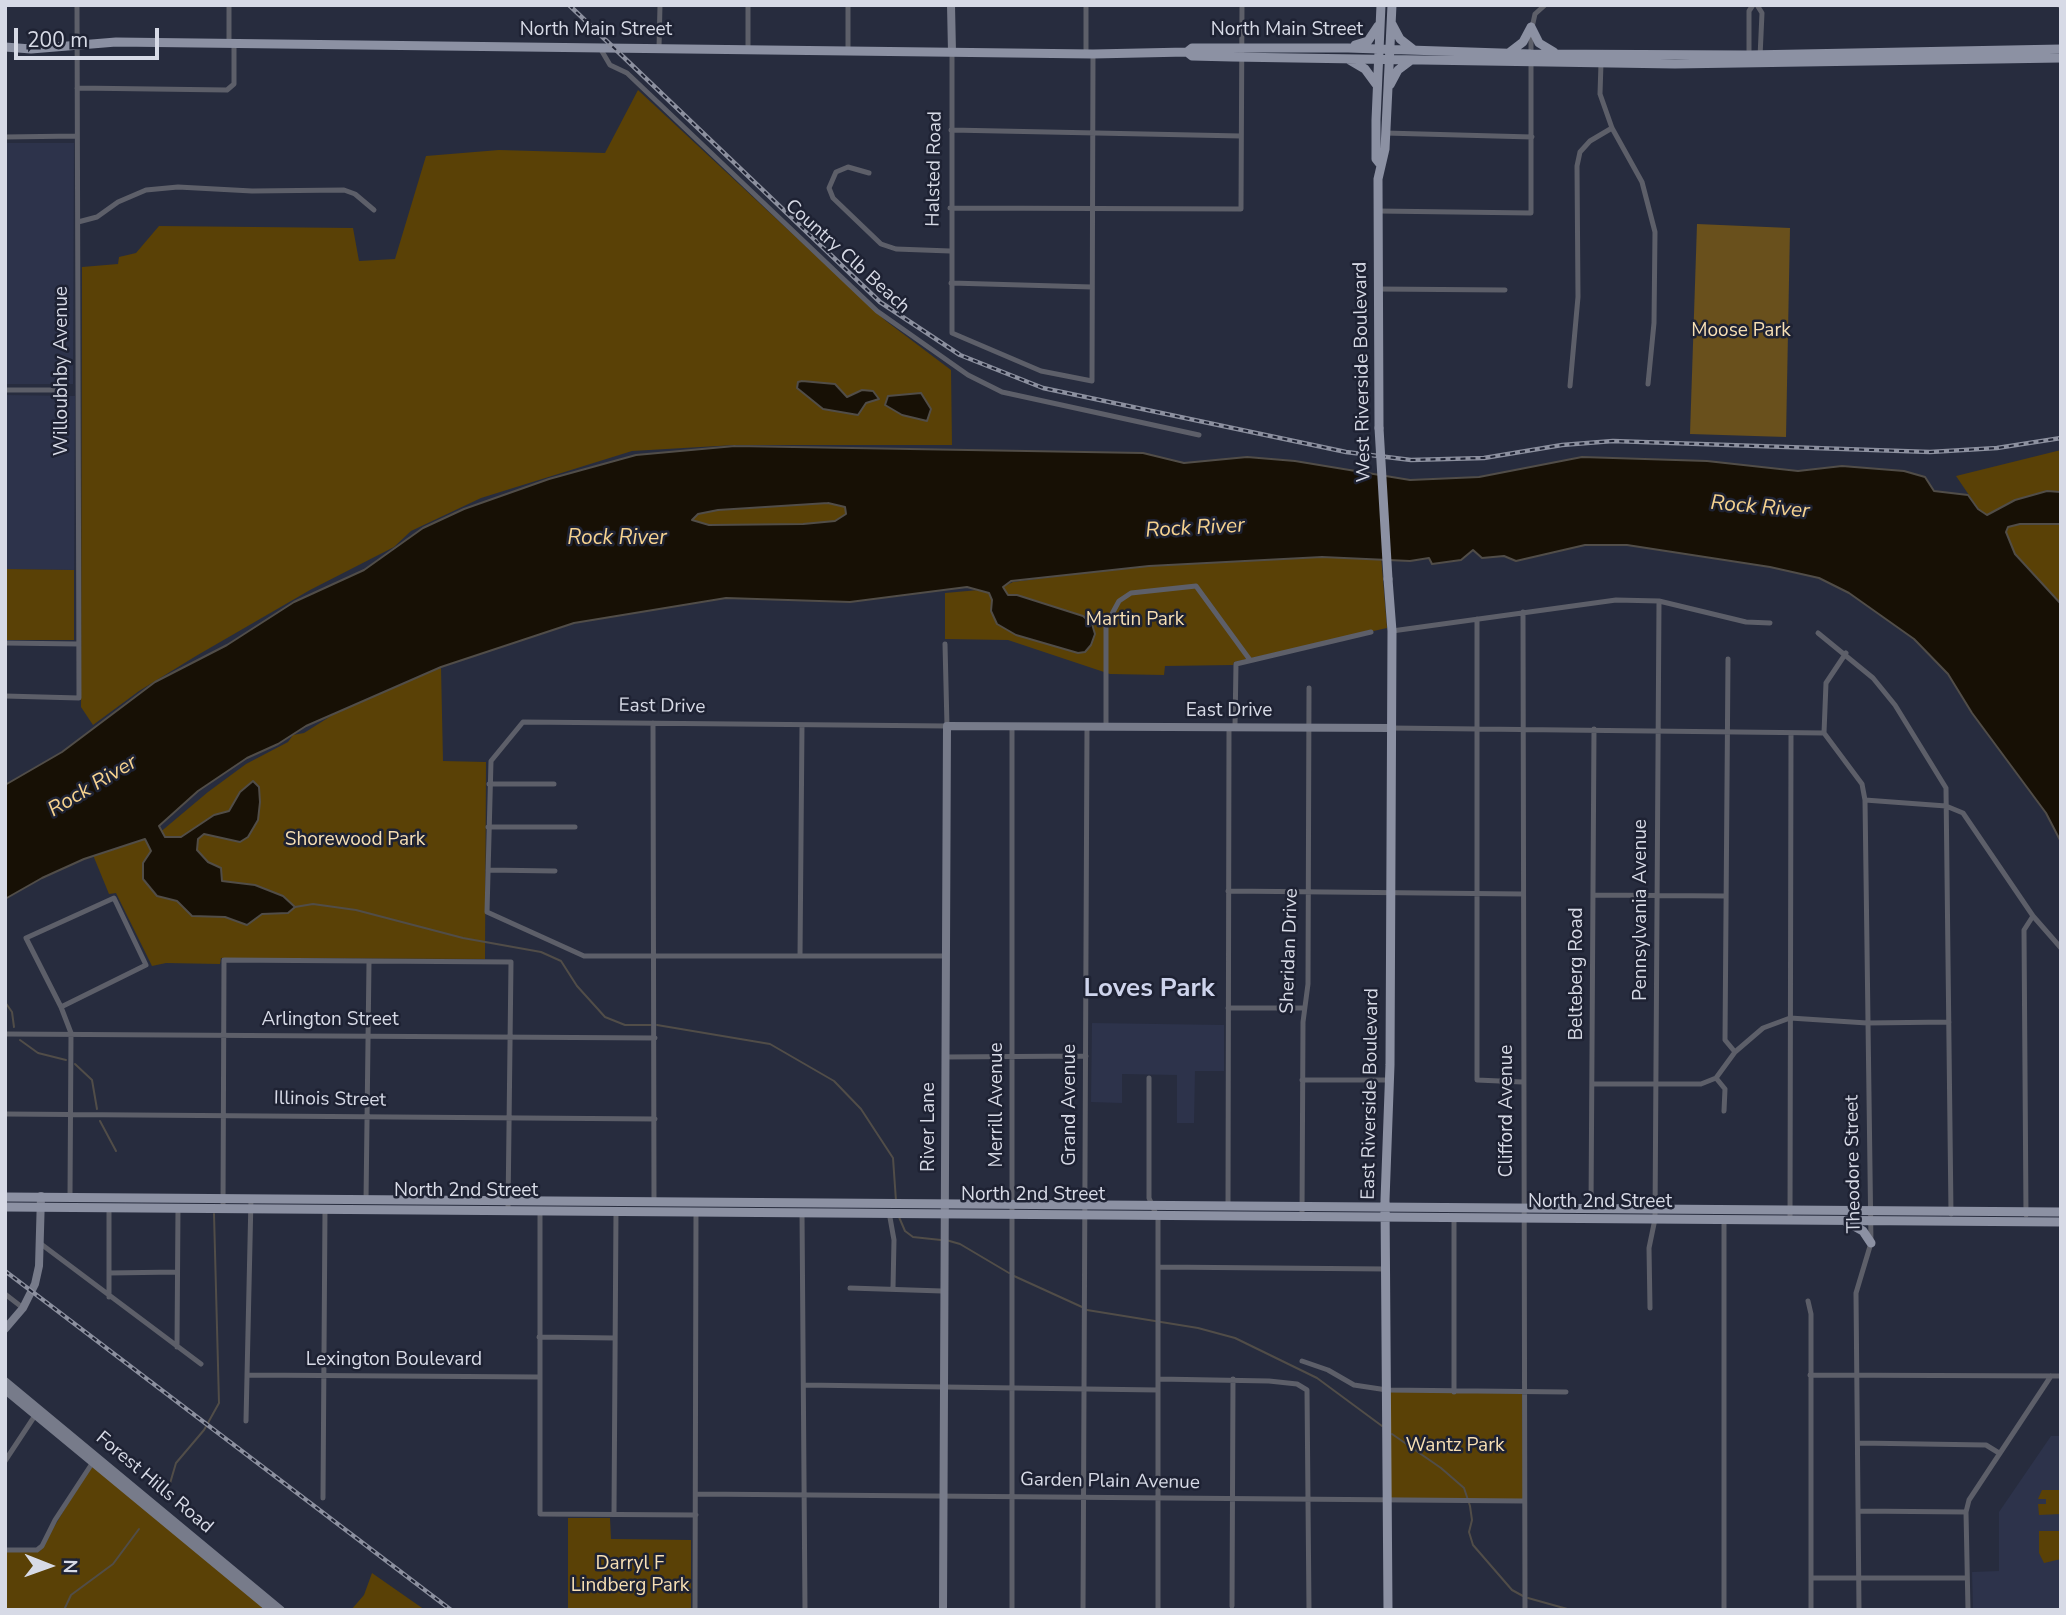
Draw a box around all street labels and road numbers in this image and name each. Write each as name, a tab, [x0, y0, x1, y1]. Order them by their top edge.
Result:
street label: North Main Street	[520, 19, 672, 41]
street label: North Main Street	[1211, 19, 1363, 41]
street label: Halsted Road	[923, 111, 947, 227]
street label: Country Clb Beach	[780, 195, 914, 319]
street label: West Riverside Boulevard	[1350, 261, 1376, 483]
street label: Willoubhby Avenue	[51, 286, 73, 456]
street label: East Drive	[618, 695, 706, 719]
street label: East Drive	[1186, 700, 1272, 722]
street label: Pennsylvania Avenue	[1630, 819, 1652, 1001]
street label: Sheridan Drive	[1276, 888, 1304, 1014]
street label: Belteberg Road	[1566, 907, 1588, 1041]
street label: East Riverside Boulevard	[1358, 988, 1384, 1200]
street label: Arlington Street	[261, 1009, 399, 1031]
street label: Merrill Avenue	[986, 1042, 1008, 1168]
street label: Grand Avenue	[1059, 1044, 1081, 1166]
street label: Clifford Avenue	[1496, 1045, 1518, 1177]
street label: River Lane	[918, 1082, 940, 1172]
street label: Illinois Street	[274, 1088, 386, 1112]
street label: Theodore Street	[1841, 1095, 1867, 1233]
street label: North 2nd Street	[394, 1180, 538, 1202]
street label: North 2nd Street	[961, 1184, 1105, 1206]
street label: North 2nd Street	[1528, 1191, 1672, 1213]
street label: Lexington Boulevard	[306, 1349, 482, 1371]
street label: Forest Hills Road	[91, 1427, 217, 1539]
street label: Garden Plain Avenue	[1020, 1469, 1200, 1495]

